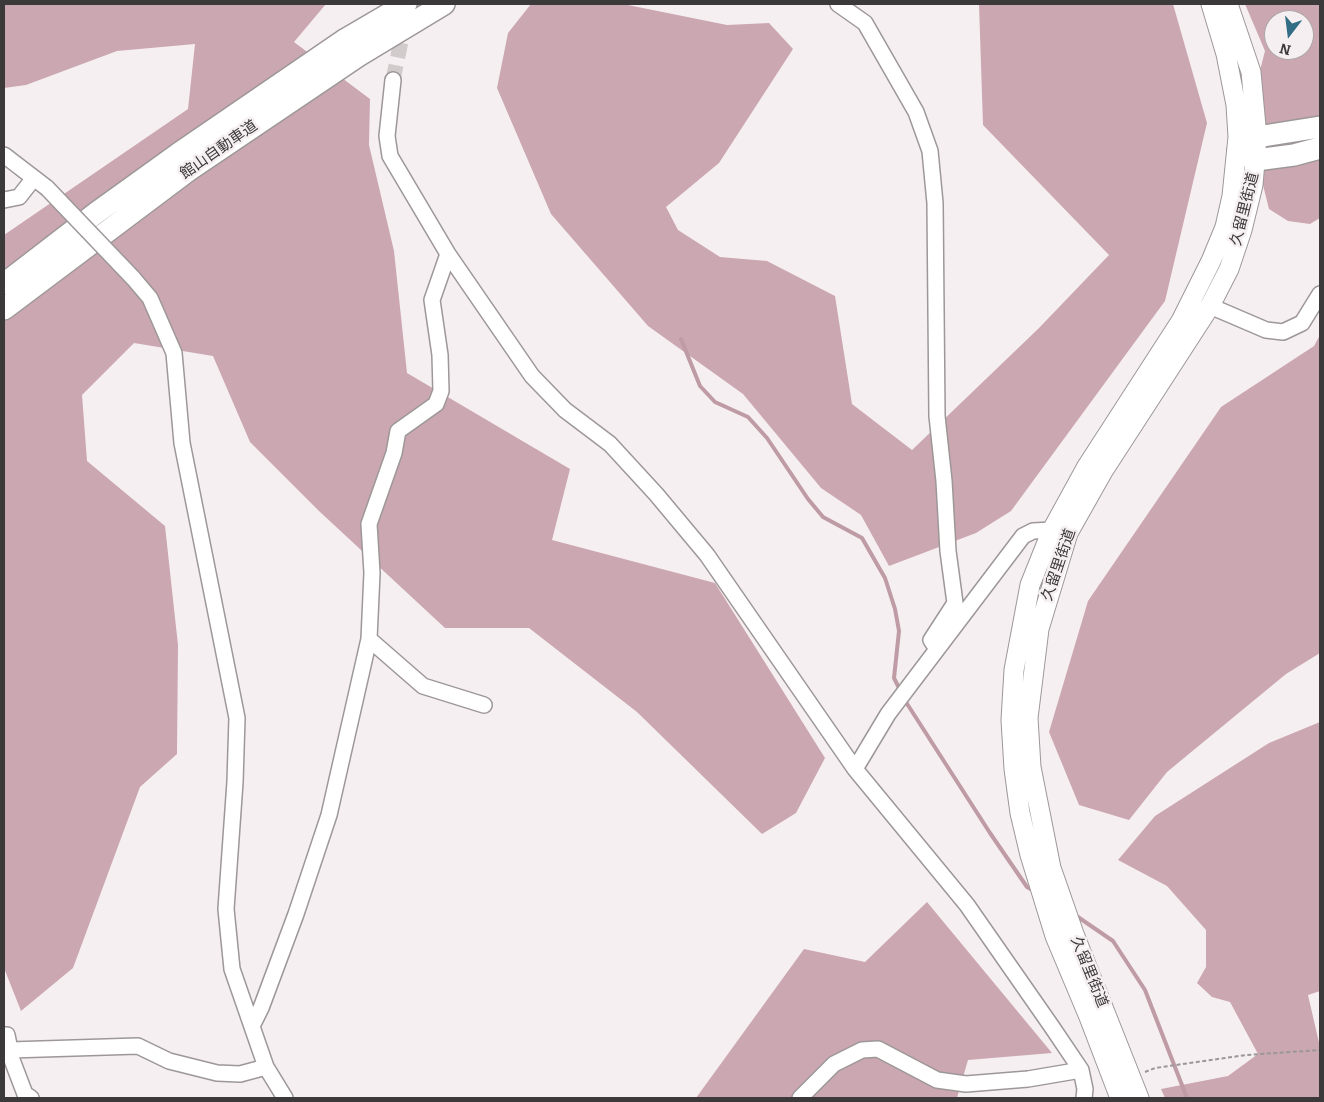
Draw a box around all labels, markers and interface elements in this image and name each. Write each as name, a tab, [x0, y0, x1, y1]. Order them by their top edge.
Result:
north arrow	[1264, 10, 1314, 60]
text: N	[1278, 39, 1293, 59]
street label: 館山自動車道	[177, 117, 261, 183]
street label: 久留里街道	[1227, 170, 1263, 248]
street label: 久留里街道	[1038, 527, 1080, 603]
street label: 久留里街道	[1067, 934, 1111, 1010]

